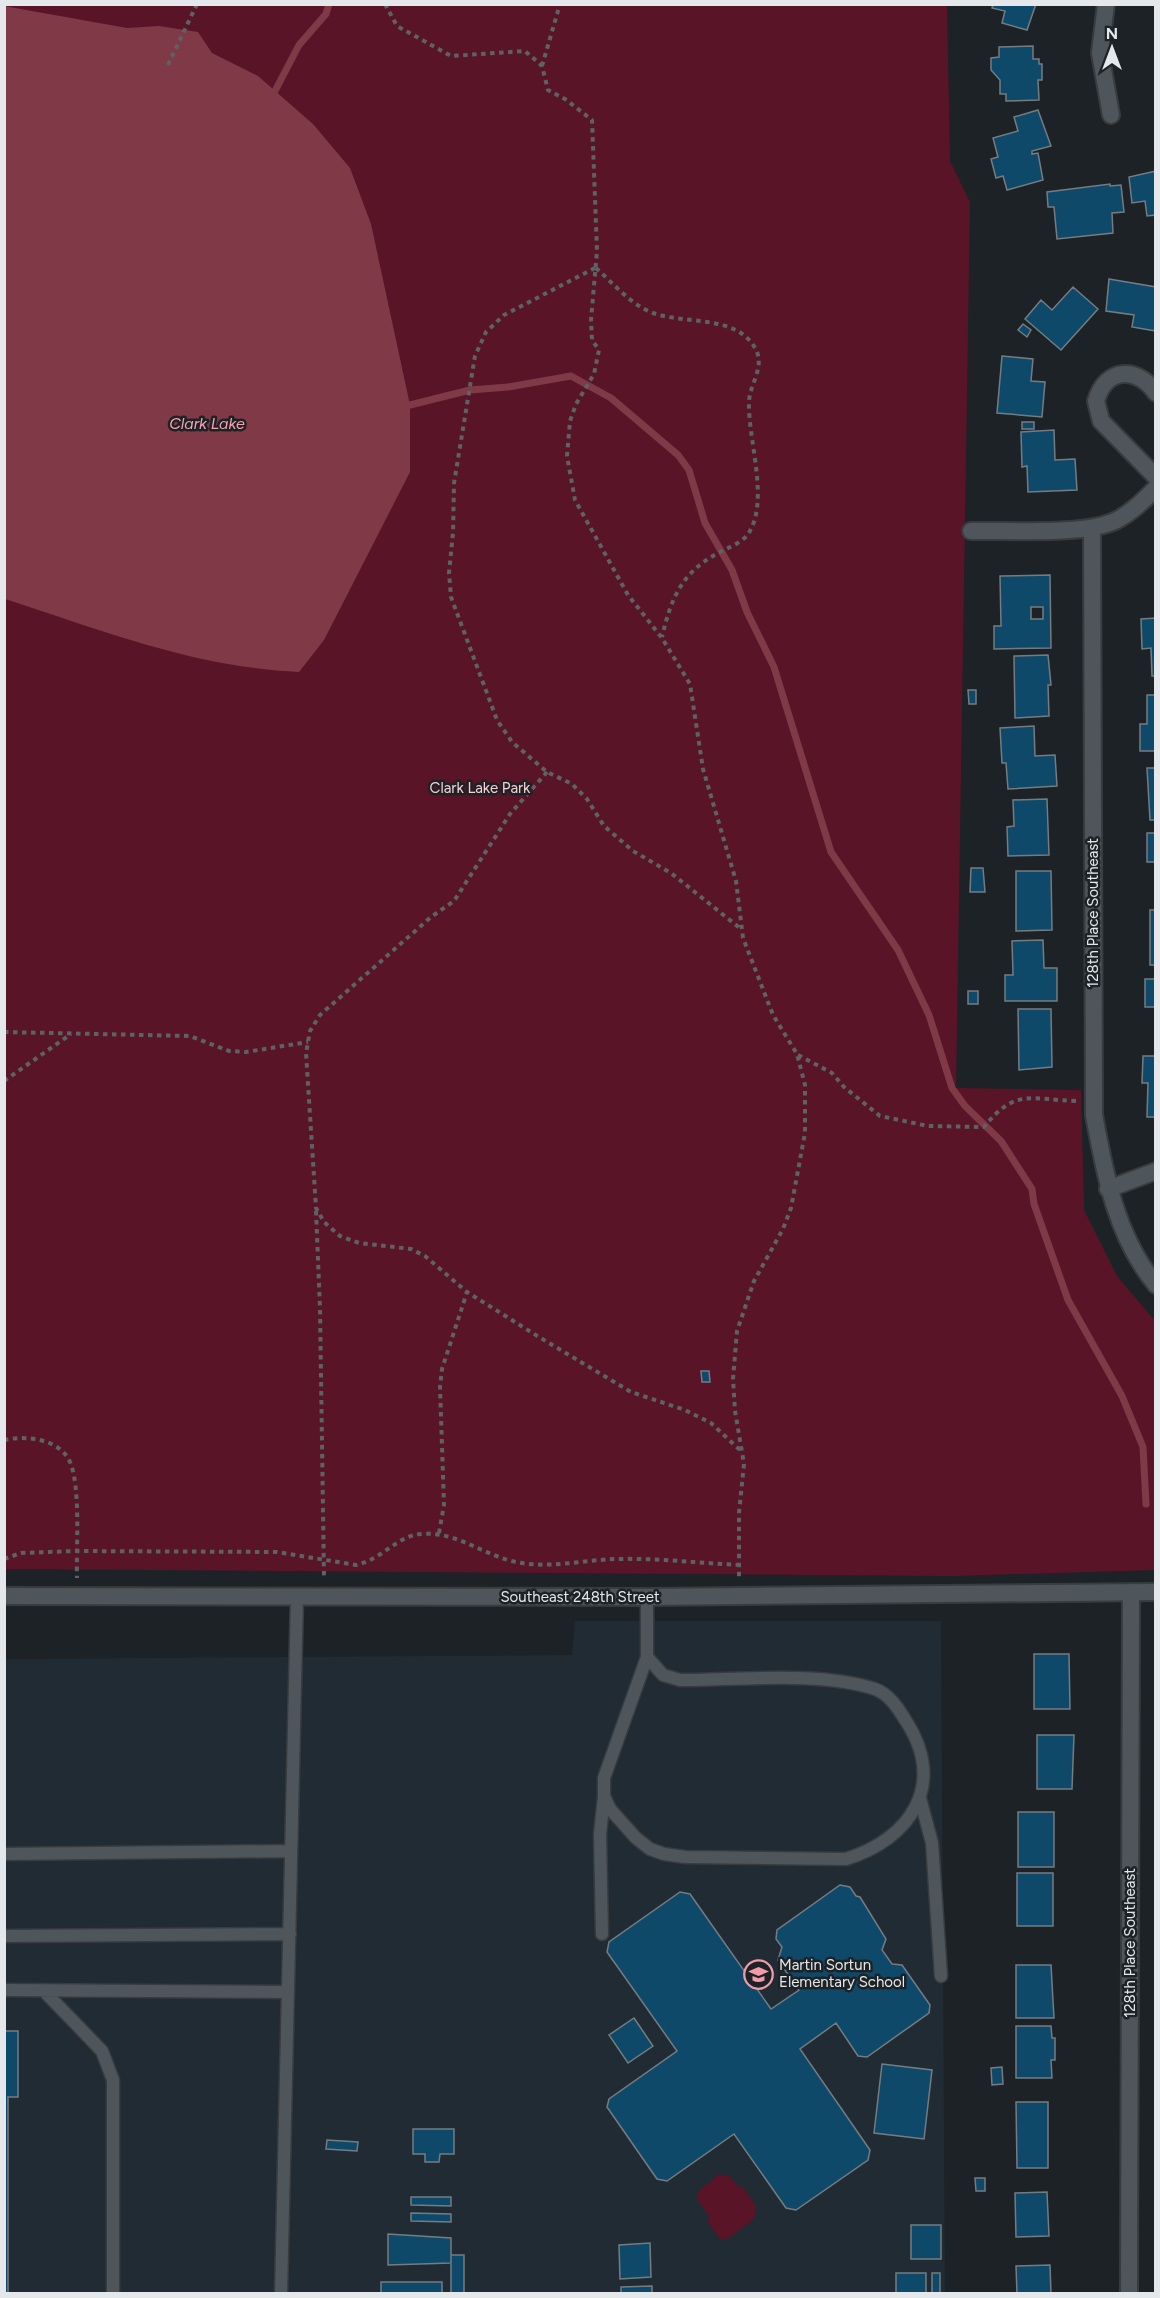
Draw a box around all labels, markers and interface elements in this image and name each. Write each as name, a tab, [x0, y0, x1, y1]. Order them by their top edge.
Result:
north arrow	[1082, 18, 1142, 78]
text: N	[1106, 24, 1118, 43]
water label: Clark Lake	[169, 414, 245, 433]
park label: Clark Lake Park	[430, 779, 531, 797]
street label: 128th Place Southeast	[1084, 838, 1102, 988]
street label: Southeast 248th Street	[500, 1588, 660, 1606]
street label: 128th Place Southeast	[1121, 1868, 1139, 2018]
place label: Martin Sortun Elementary School	[779, 1956, 905, 1991]
school or university icon: Martin Sortun Elementary School	[742, 1958, 774, 1990]

